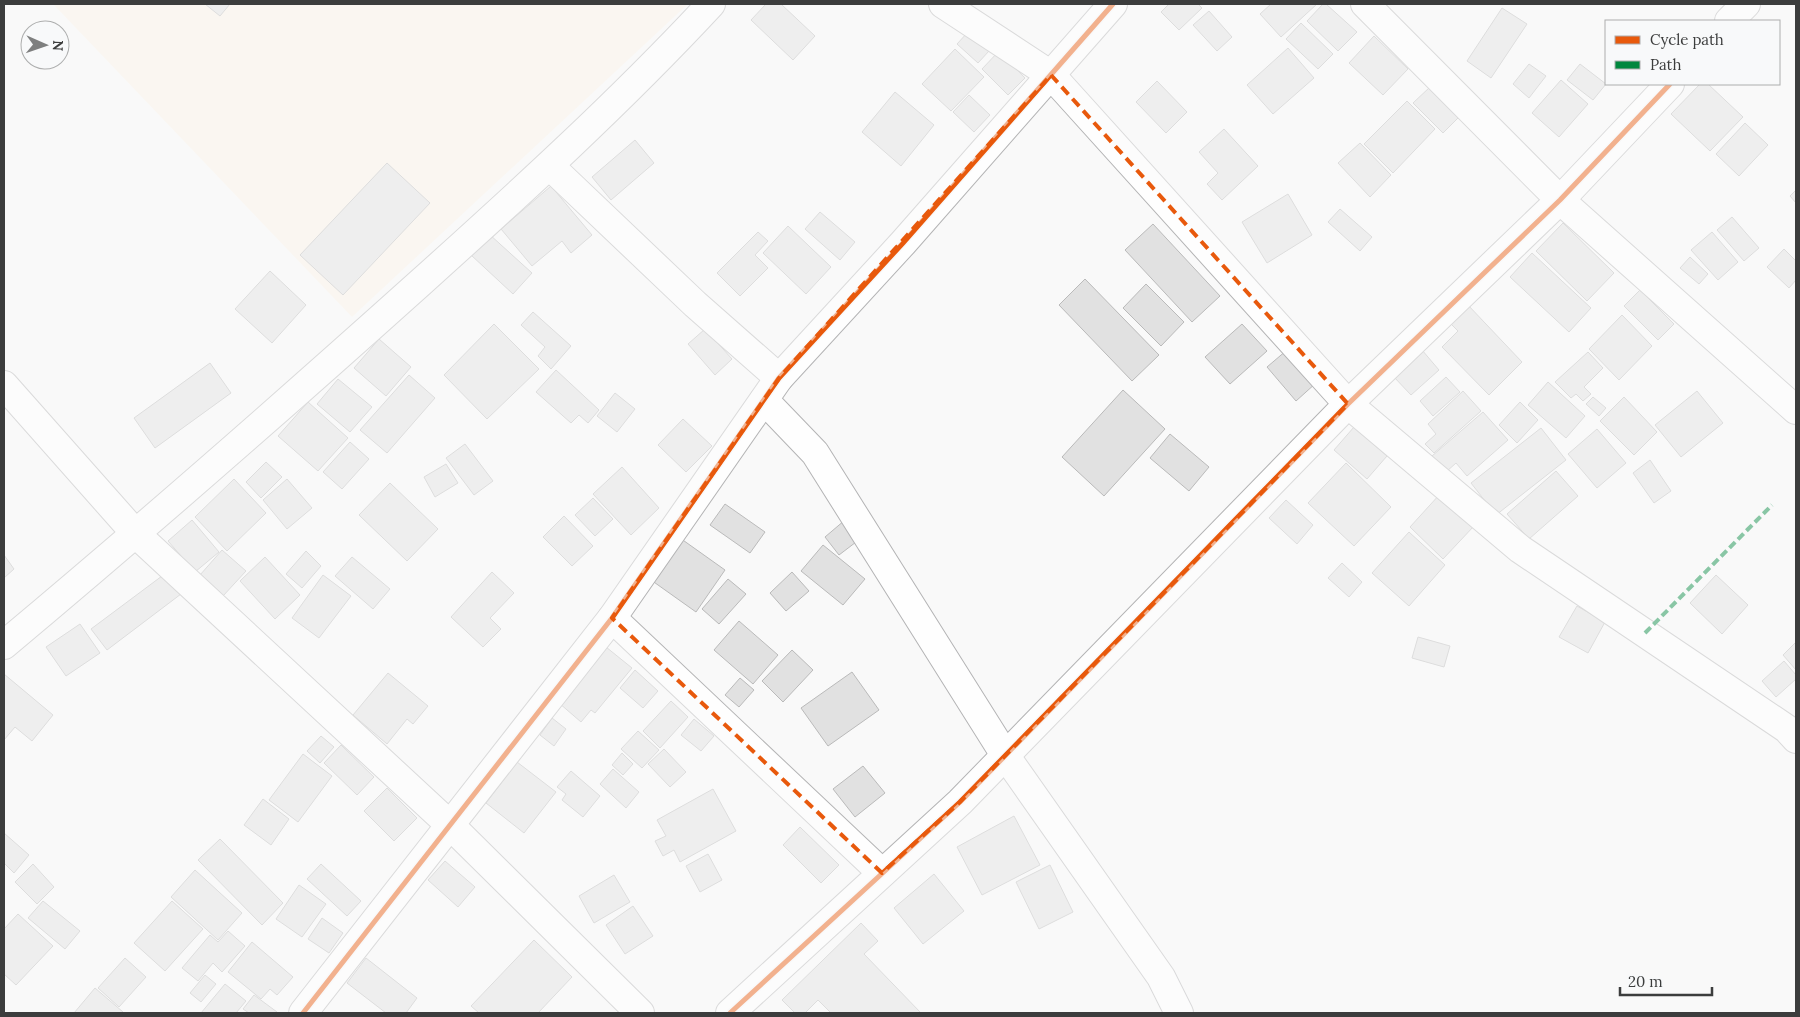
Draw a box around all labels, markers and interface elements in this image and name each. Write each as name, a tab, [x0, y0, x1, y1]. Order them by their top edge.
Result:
north arrow	[20, 20, 70, 70]
legend	[1605, 20, 1780, 85]
text: Cycle path	[1650, 30, 1724, 49]
text: N	[49, 40, 67, 51]
text: Path	[1650, 55, 1681, 74]
scale bar	[1620, 964, 1712, 996]
text: 20 m	[1628, 972, 1663, 991]

